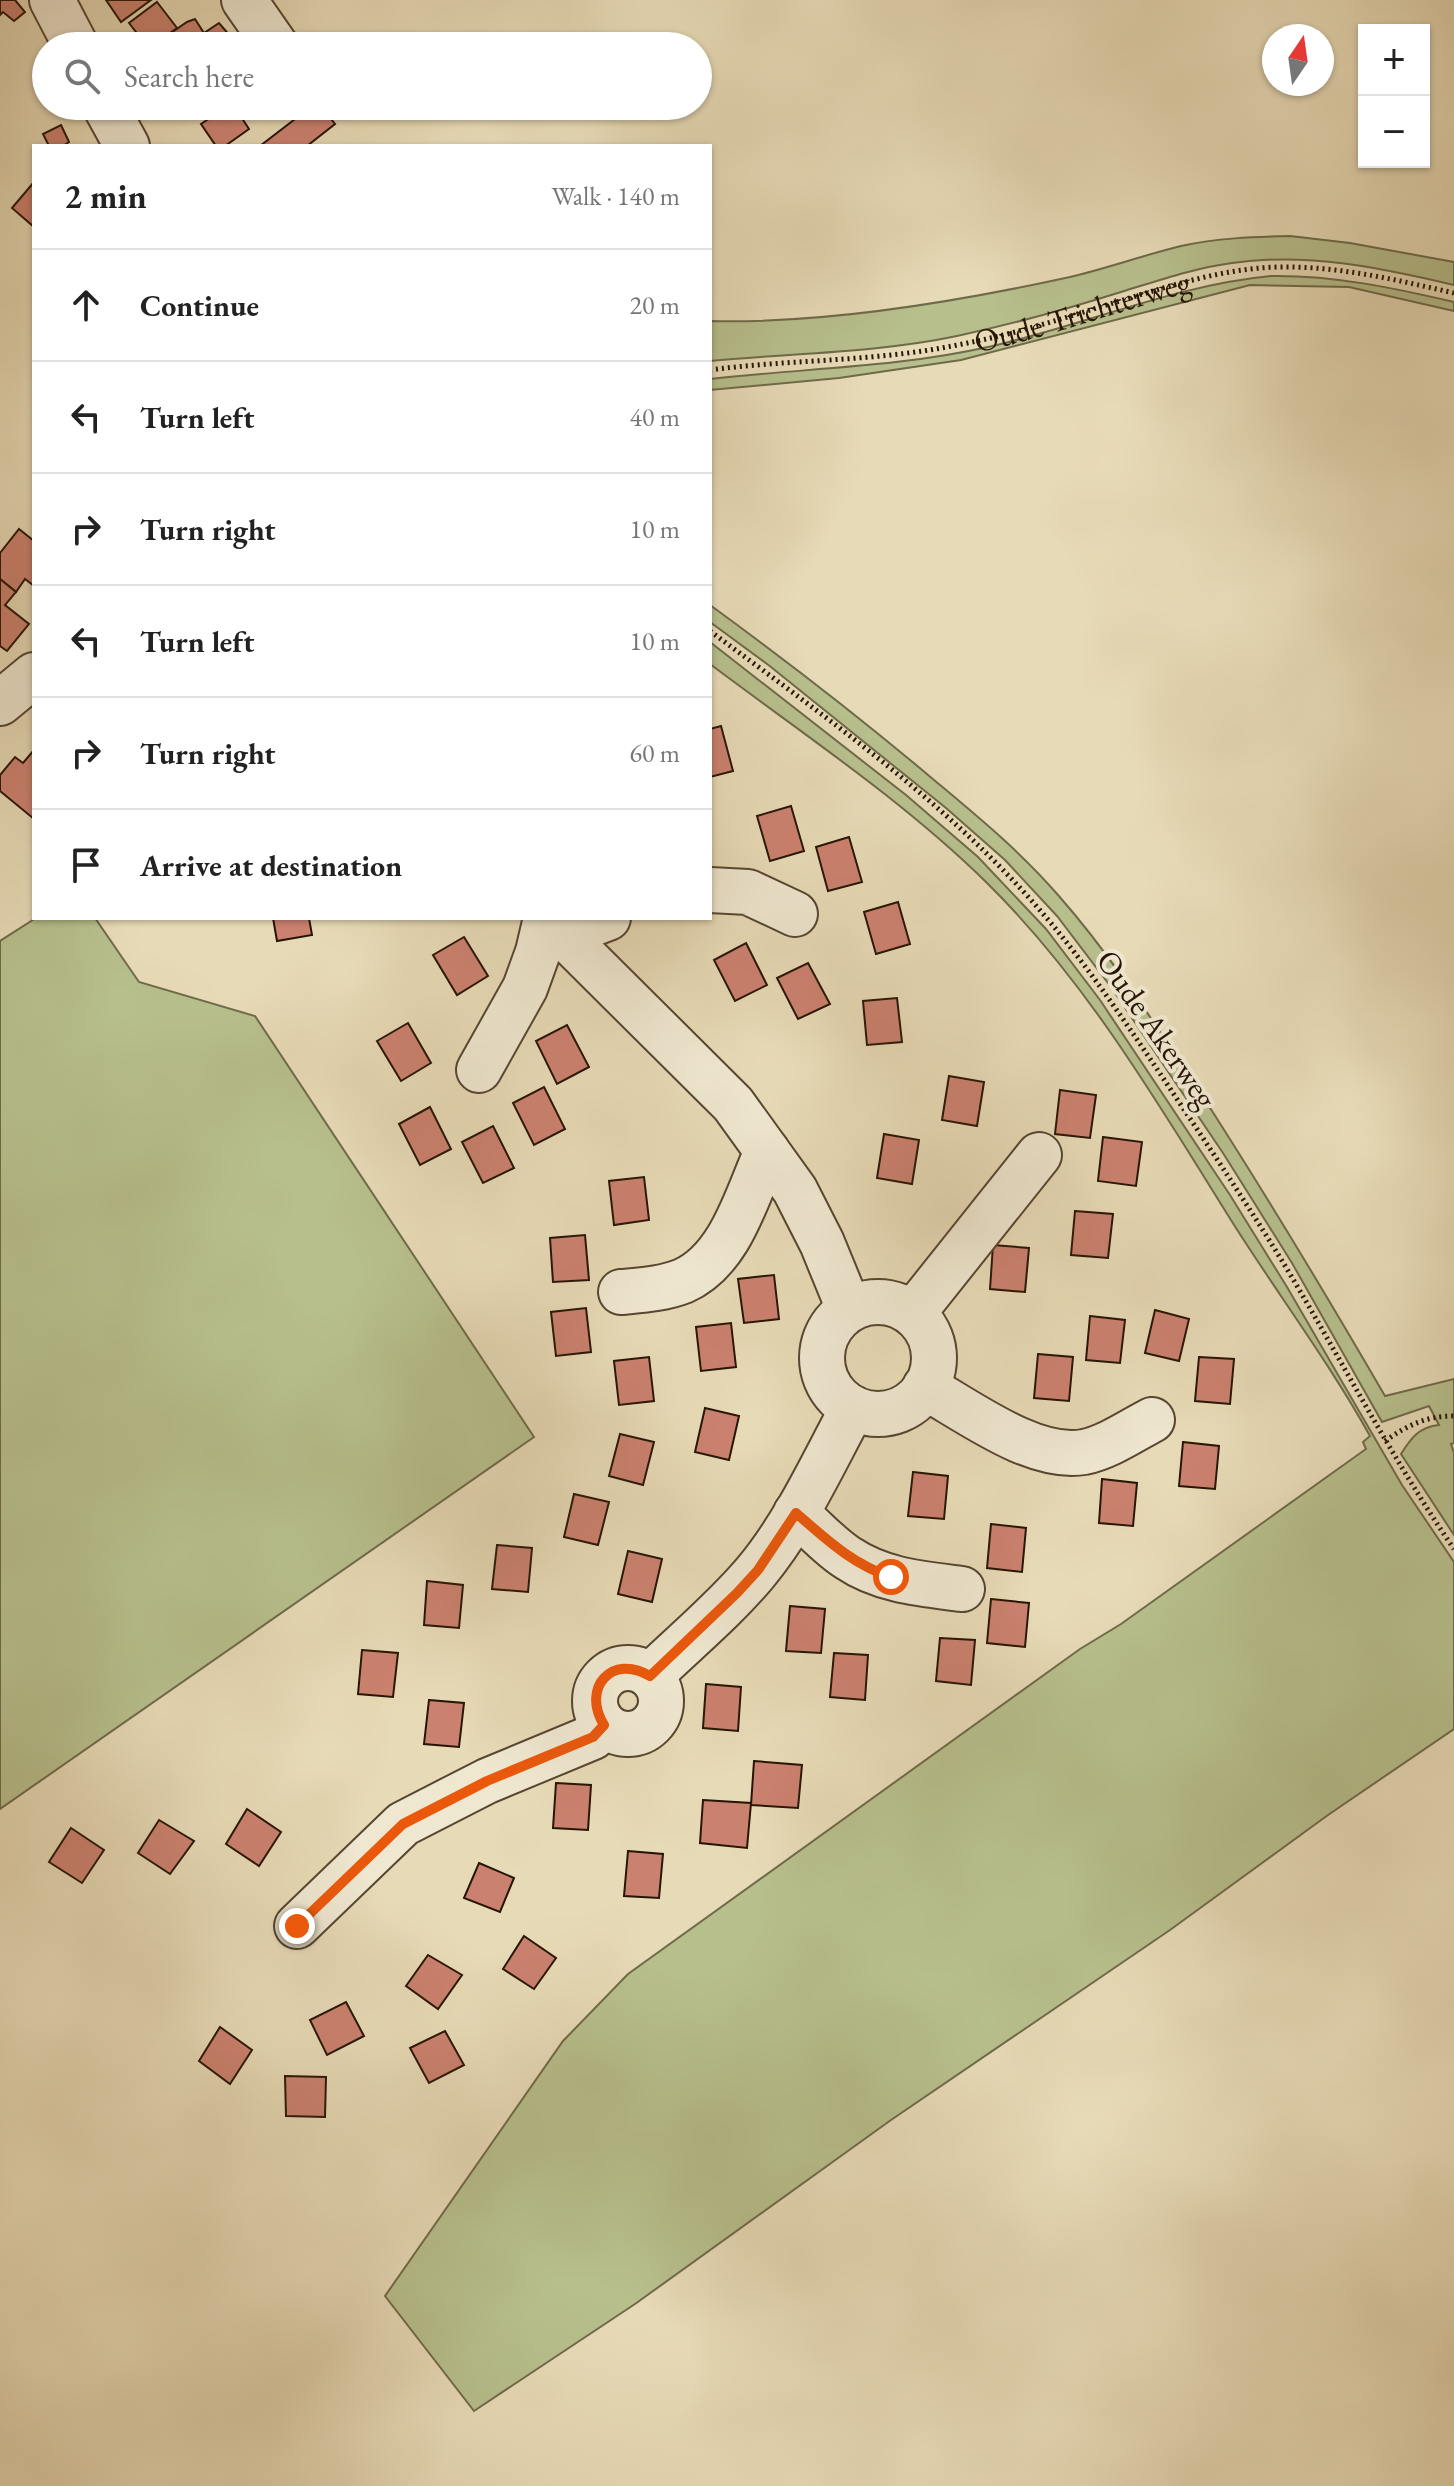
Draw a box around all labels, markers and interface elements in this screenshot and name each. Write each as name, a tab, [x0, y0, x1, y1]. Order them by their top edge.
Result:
north arrow	[1262, 24, 1334, 96]
map controls	[1358, 24, 1430, 168]
button: +	[1358, 24, 1430, 96]
search box	[32, 32, 712, 120]
icon: search	[60, 54, 104, 98]
text: Search here	[124, 57, 254, 96]
button: −	[1358, 96, 1430, 168]
text: 2 min	[64, 174, 147, 218]
text: Walk · 140 m	[552, 179, 680, 213]
street label: Oude Trichterweg	[970, 260, 1196, 362]
icon: ahead	[64, 283, 108, 327]
text: Continue	[140, 286, 259, 325]
text: 20 m	[630, 288, 680, 322]
icon: left	[64, 395, 108, 439]
text: Turn left	[140, 398, 254, 437]
text: 40 m	[630, 400, 680, 434]
icon: right	[64, 507, 108, 551]
text: Turn right	[140, 510, 276, 549]
text: 10 m	[630, 512, 680, 546]
icon: left	[64, 619, 108, 663]
text: Turn left	[140, 622, 254, 661]
text: 10 m	[630, 624, 680, 658]
icon: right	[64, 731, 108, 775]
text: Turn right	[140, 734, 276, 773]
text: 60 m	[630, 736, 680, 770]
icon: arrive	[64, 843, 108, 887]
text: Arrive at destination	[140, 846, 402, 885]
street label: Oude Akerweg	[1087, 942, 1228, 1117]
route start	[873, 1559, 909, 1595]
route end	[279, 1908, 315, 1944]

